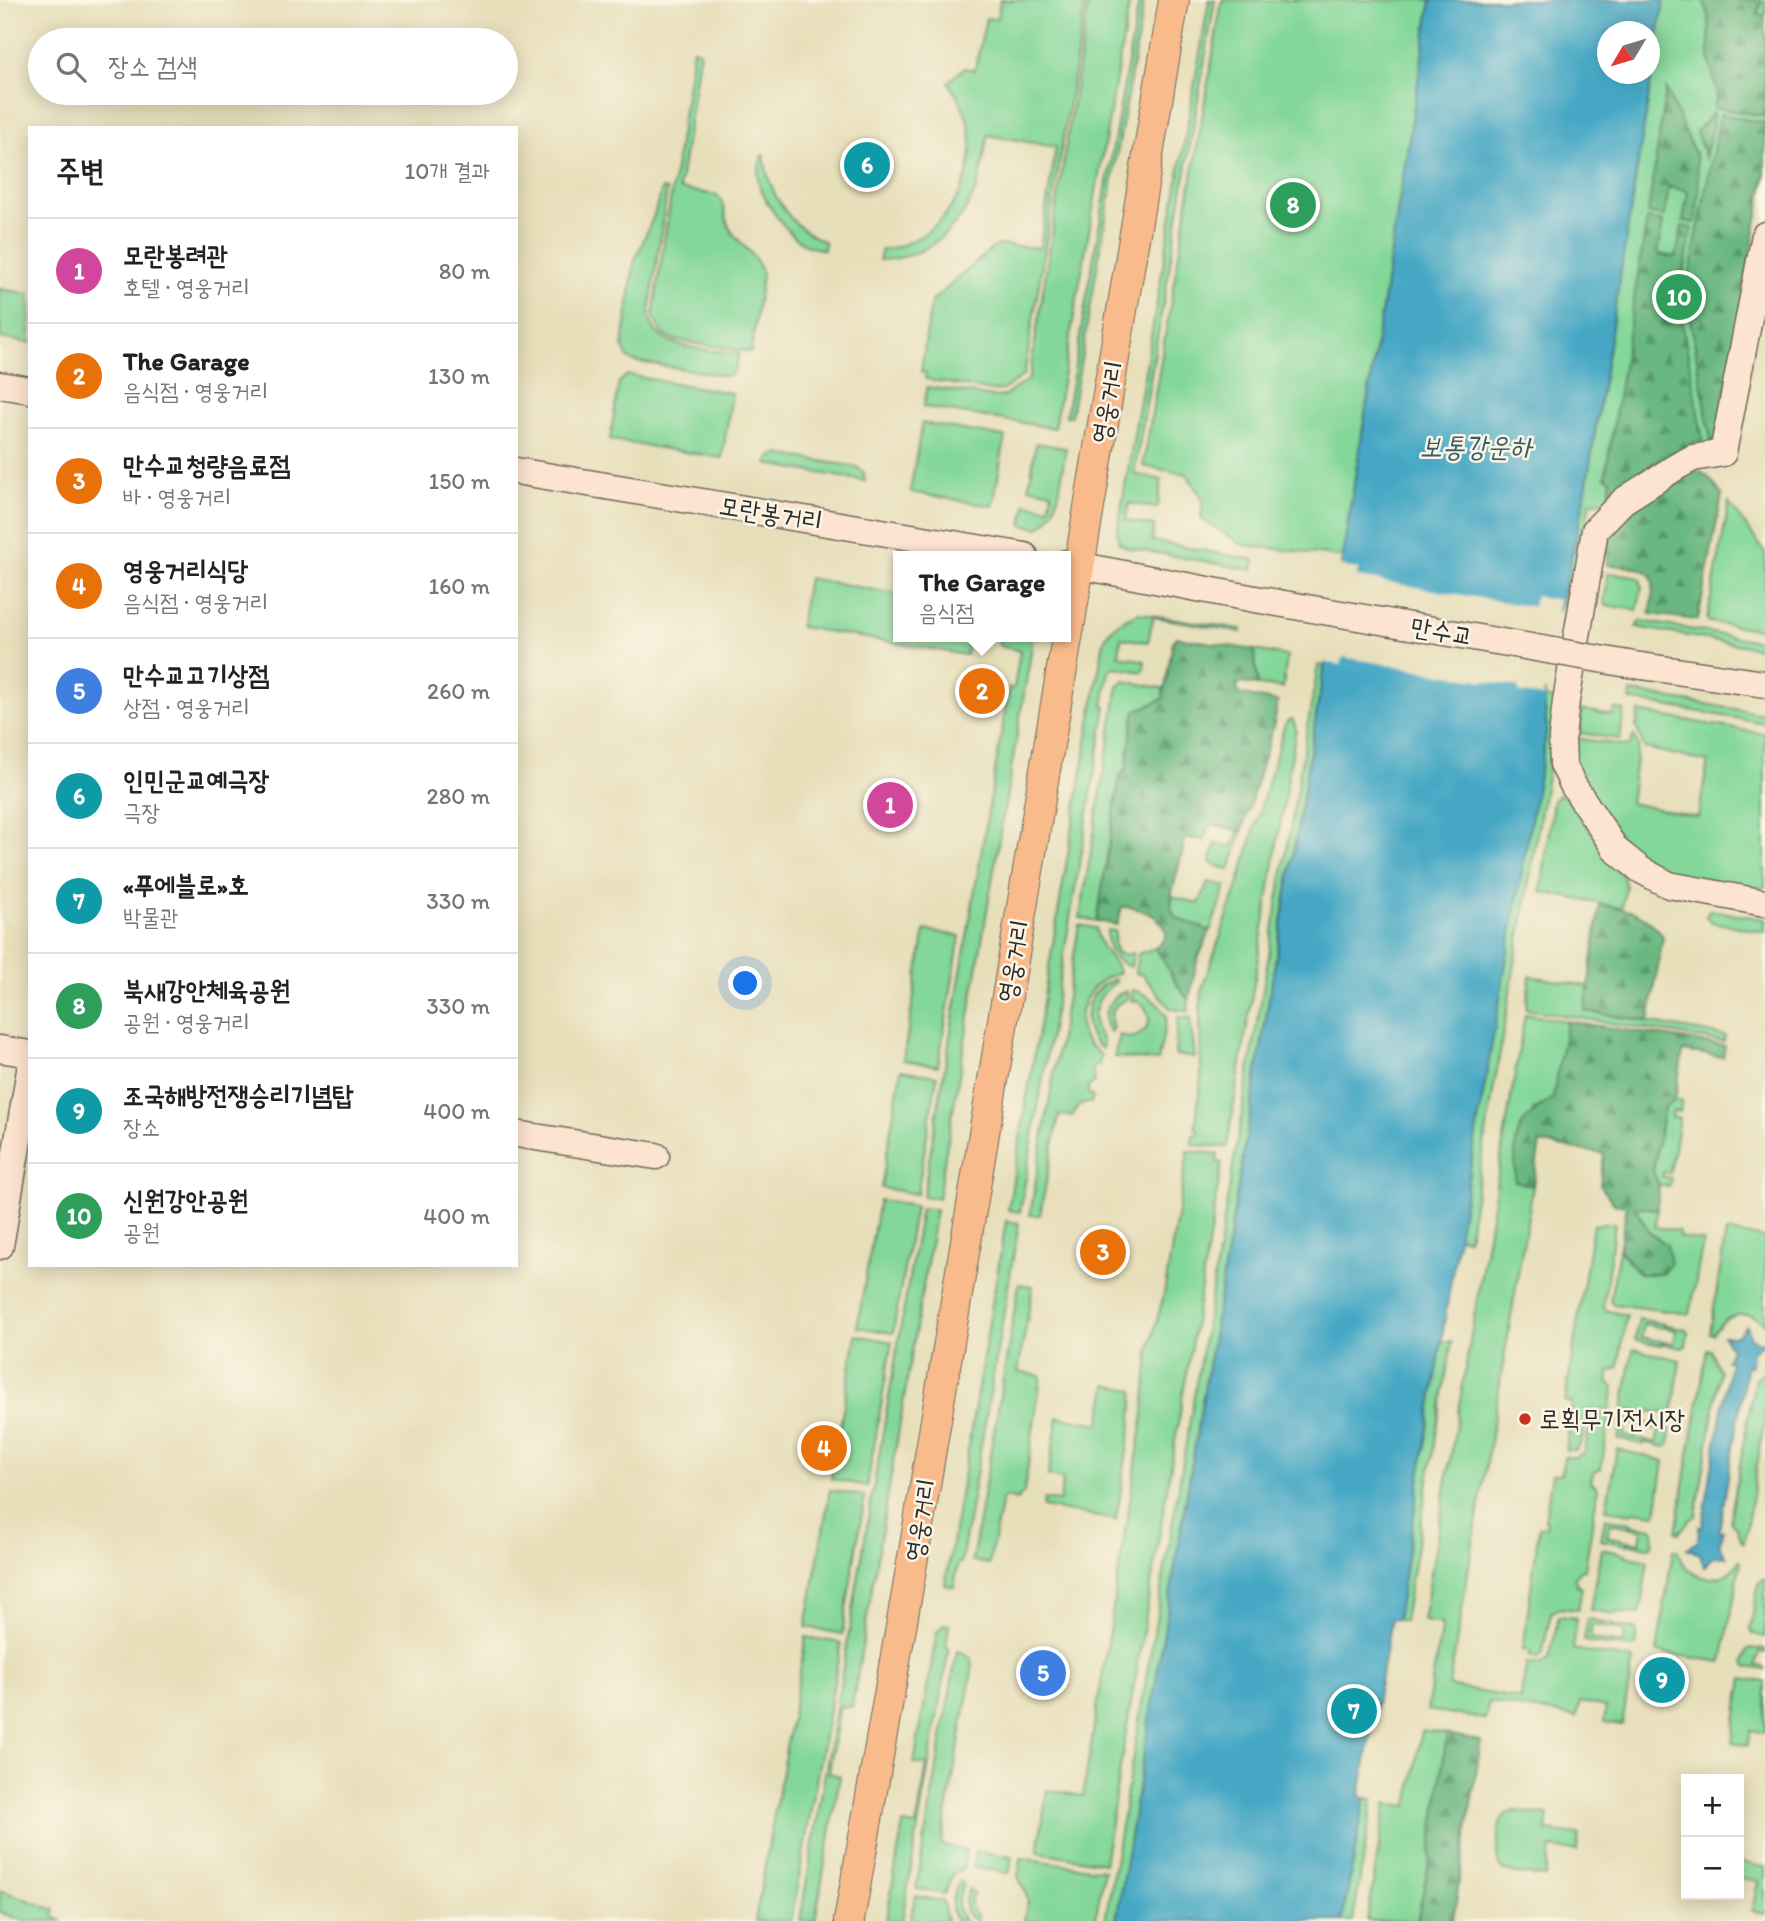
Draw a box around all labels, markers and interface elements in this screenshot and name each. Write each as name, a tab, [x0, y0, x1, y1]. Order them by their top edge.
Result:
north arrow	[1597, 21, 1660, 84]
search box	[28, 28, 518, 105]
icon: search	[52, 48, 90, 86]
text: 장소 검색	[108, 50, 198, 82]
pin: 6	[844, 139, 890, 191]
text: 주변	[56, 152, 104, 189]
text: 10개 결과	[404, 157, 490, 185]
pin: 8	[1270, 179, 1316, 231]
text: 모란봉려관	[123, 239, 228, 271]
text: 1	[74, 257, 84, 285]
text: 80 m	[439, 257, 490, 285]
pin: 10	[1656, 271, 1702, 323]
text: 호텔 · 영웅거리	[123, 273, 250, 301]
text: The Garage	[123, 345, 250, 377]
street label: 영웅거리	[1084, 358, 1130, 446]
text: 2	[73, 362, 85, 390]
text: 130 m	[428, 362, 490, 390]
text: 음식점 · 영웅거리	[123, 377, 268, 405]
water label: 보통강운하	[1420, 429, 1534, 463]
text: 만수교청량음료점	[123, 449, 290, 481]
text: 3	[73, 467, 85, 495]
text: 150 m	[429, 467, 490, 495]
text: 바 · 영웅거리	[123, 483, 231, 511]
street label: 모란봉거리	[717, 489, 825, 537]
popup	[893, 551, 1071, 642]
text: 영웅거리식당	[123, 554, 249, 586]
text: The Garage	[919, 566, 1045, 598]
text: 4	[72, 572, 86, 600]
text: 160 m	[428, 572, 490, 600]
text: 음식점 · 영웅거리	[123, 588, 268, 616]
text: 음식점	[919, 598, 974, 626]
street label: 만수교	[1408, 610, 1476, 652]
text: 만수교고기상점	[123, 659, 269, 691]
pin: 2	[959, 665, 1005, 717]
text: 5	[73, 677, 85, 705]
text: 260 m	[427, 677, 490, 705]
text: 상점 · 영웅거리	[123, 693, 250, 721]
text: 인민군교예극장	[123, 764, 269, 796]
pin: 1	[867, 779, 913, 831]
text: 6	[73, 782, 85, 810]
text: 280 m	[427, 782, 490, 810]
text: 극장	[123, 798, 160, 826]
text: «푸에블로»호	[123, 869, 249, 901]
text: 7	[73, 887, 85, 915]
text: 330 m	[426, 887, 490, 915]
text: 박물관	[123, 903, 179, 931]
street label: 영웅거리	[990, 917, 1036, 1005]
your location	[728, 966, 762, 1000]
text: 북새강안체육공원	[123, 974, 290, 1006]
text: 8	[73, 992, 85, 1020]
text: 330 m	[426, 992, 490, 1020]
text: 공원 · 영웅거리	[123, 1008, 250, 1036]
text: 조국해방전쟁승리기념탑	[123, 1079, 353, 1111]
text: 9	[73, 1097, 85, 1125]
text: 400 m	[423, 1097, 490, 1125]
text: 장소	[123, 1113, 160, 1141]
text: 신원강안공원	[123, 1184, 249, 1216]
text: 10	[67, 1202, 91, 1230]
text: 400 m	[423, 1202, 490, 1230]
text: 공원	[123, 1218, 160, 1246]
pin: 3	[1080, 1226, 1126, 1278]
place label: 로획무기전시장	[1539, 1403, 1686, 1435]
marker: 로획무기전시장	[1517, 1411, 1533, 1427]
pin: 4	[801, 1422, 847, 1474]
street label: 영웅거리	[898, 1476, 942, 1564]
pin: 5	[1020, 1647, 1066, 1699]
pin: 9	[1639, 1654, 1685, 1706]
pin: 7	[1331, 1685, 1377, 1737]
map controls	[1681, 1774, 1744, 1900]
button: +	[1681, 1774, 1744, 1837]
button: −	[1681, 1837, 1744, 1900]

